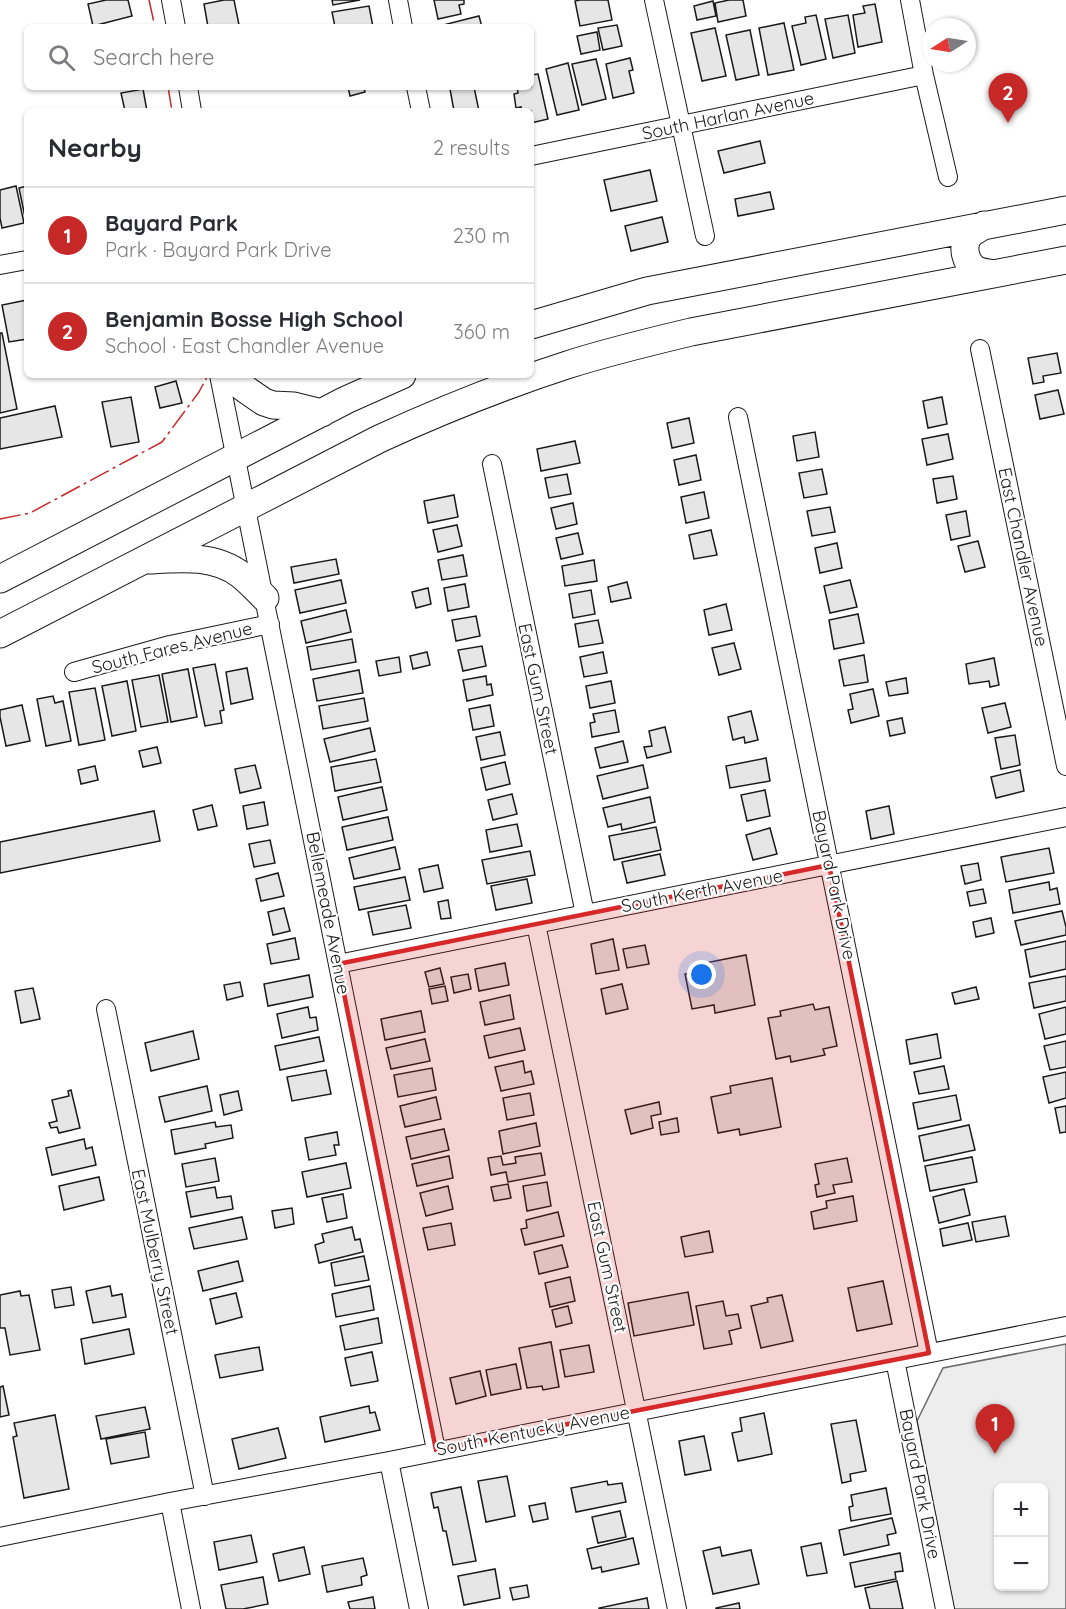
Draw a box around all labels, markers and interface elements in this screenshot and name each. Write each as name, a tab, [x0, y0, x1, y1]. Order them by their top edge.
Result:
north arrow	[922, 18, 976, 72]
search box	[24, 24, 534, 90]
icon: search	[45, 41, 78, 74]
text: Search here	[93, 43, 214, 71]
pin: 2	[988, 74, 1028, 123]
street label: South Harlan Avenue	[640, 86, 816, 145]
text: Nearby	[48, 131, 142, 164]
text: 2 results	[433, 135, 510, 160]
text: Bayard Park	[105, 209, 238, 237]
text: 1	[64, 223, 71, 248]
text: 230 m	[453, 223, 510, 248]
text: Park · Bayard Park Drive	[105, 237, 332, 262]
text: Benjamin Bosse High School	[105, 305, 404, 333]
text: 2	[62, 319, 73, 344]
text: 360 m	[453, 319, 510, 344]
text: School · East Chandler Avenue	[105, 333, 384, 358]
street label: East Chandler Avenue	[993, 465, 1054, 648]
street label: South Fares Avenue	[89, 616, 255, 679]
street label: East Gum Street	[513, 621, 564, 757]
street label: Bayard Park Drive	[807, 808, 862, 962]
street label: Bellemeade Avenue	[301, 830, 356, 996]
street label: South Kerth Avenue	[619, 864, 785, 917]
your location	[687, 960, 716, 989]
street label: East Mulberry Street	[127, 1167, 184, 1337]
street label: East Gum Street	[582, 1199, 633, 1335]
street label: South Kentucky Avenue	[434, 1400, 632, 1461]
pin: 1	[976, 1404, 1014, 1454]
street label: Bayard Park Drive	[895, 1407, 946, 1561]
map controls	[994, 1483, 1048, 1591]
button: +	[994, 1483, 1048, 1537]
button: −	[994, 1537, 1048, 1591]

